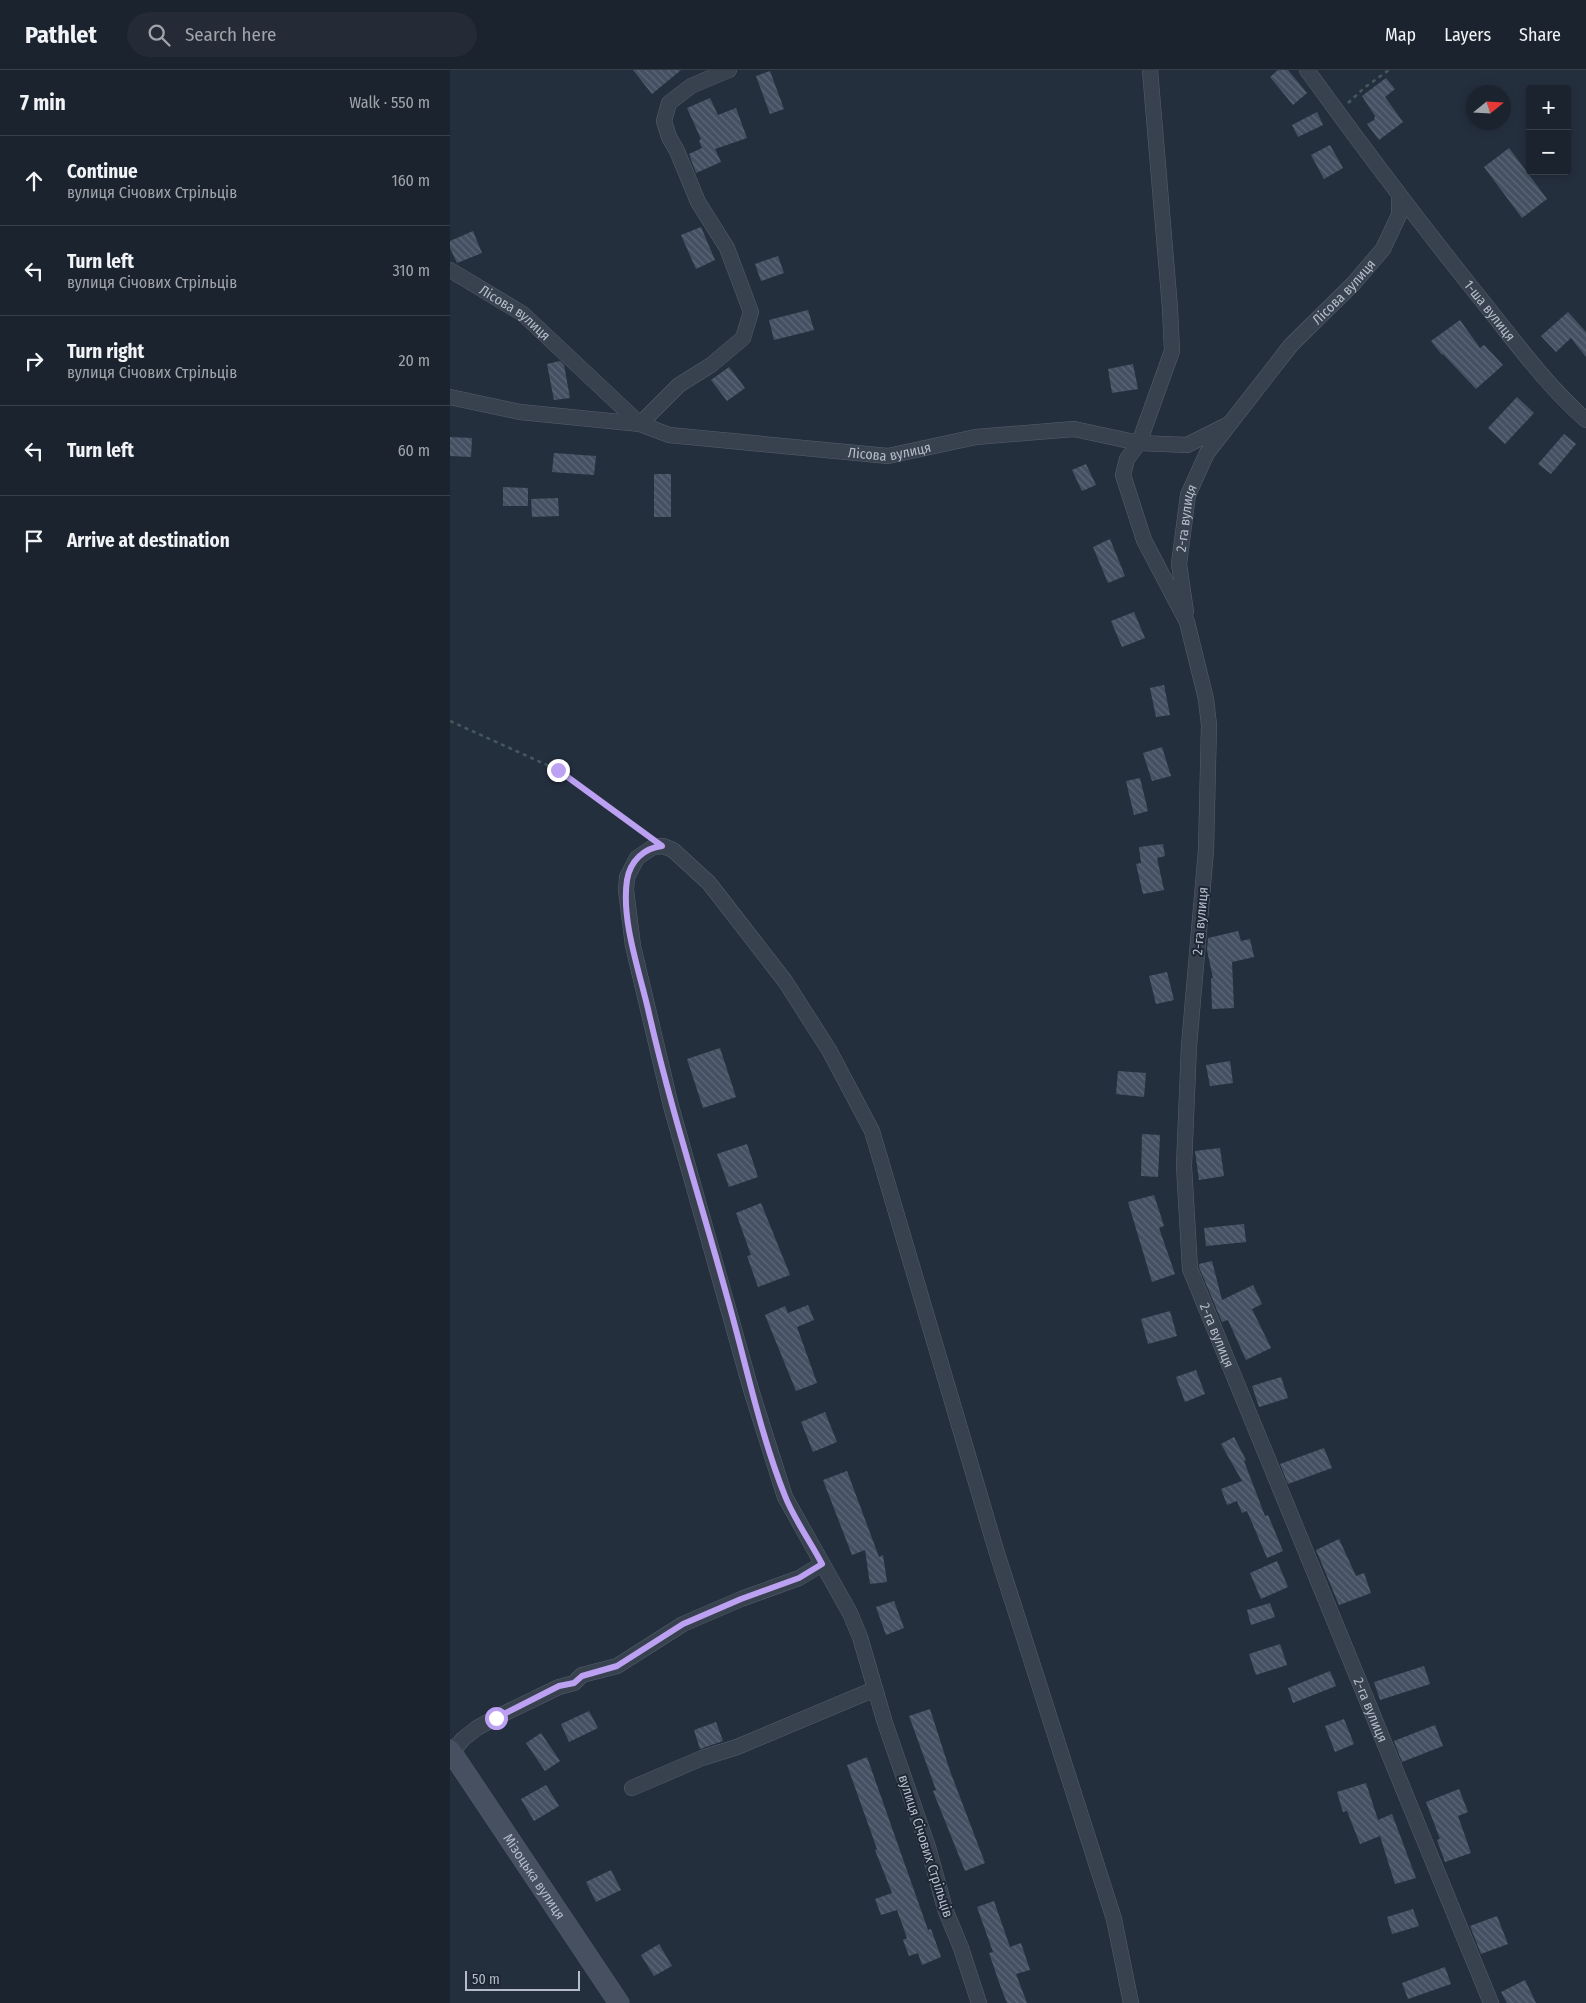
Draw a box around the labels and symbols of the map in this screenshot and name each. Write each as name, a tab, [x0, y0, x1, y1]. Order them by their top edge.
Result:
north arrow	[1466, 85, 1511, 130]
street label: Лісова вулиця	[1309, 256, 1379, 328]
street label: 1-ша вулиця	[1460, 277, 1519, 345]
street label: Лісова вулиця	[476, 282, 554, 344]
street label: Лісова вулиця	[847, 439, 933, 465]
street label: 2-га вулиця	[1173, 482, 1201, 553]
route end	[547, 759, 570, 782]
street label: 2-га вулиця	[1189, 886, 1212, 956]
street label: 2-га вулиця	[1196, 1300, 1238, 1370]
street label: 2-га вулиця	[1349, 1675, 1391, 1745]
route start	[485, 1707, 508, 1730]
street label: вулиця Січових Стрільців	[894, 1773, 957, 1920]
street label: Мізоцька вулиця	[499, 1831, 569, 1923]
scale bar	[465, 1968, 580, 1991]

